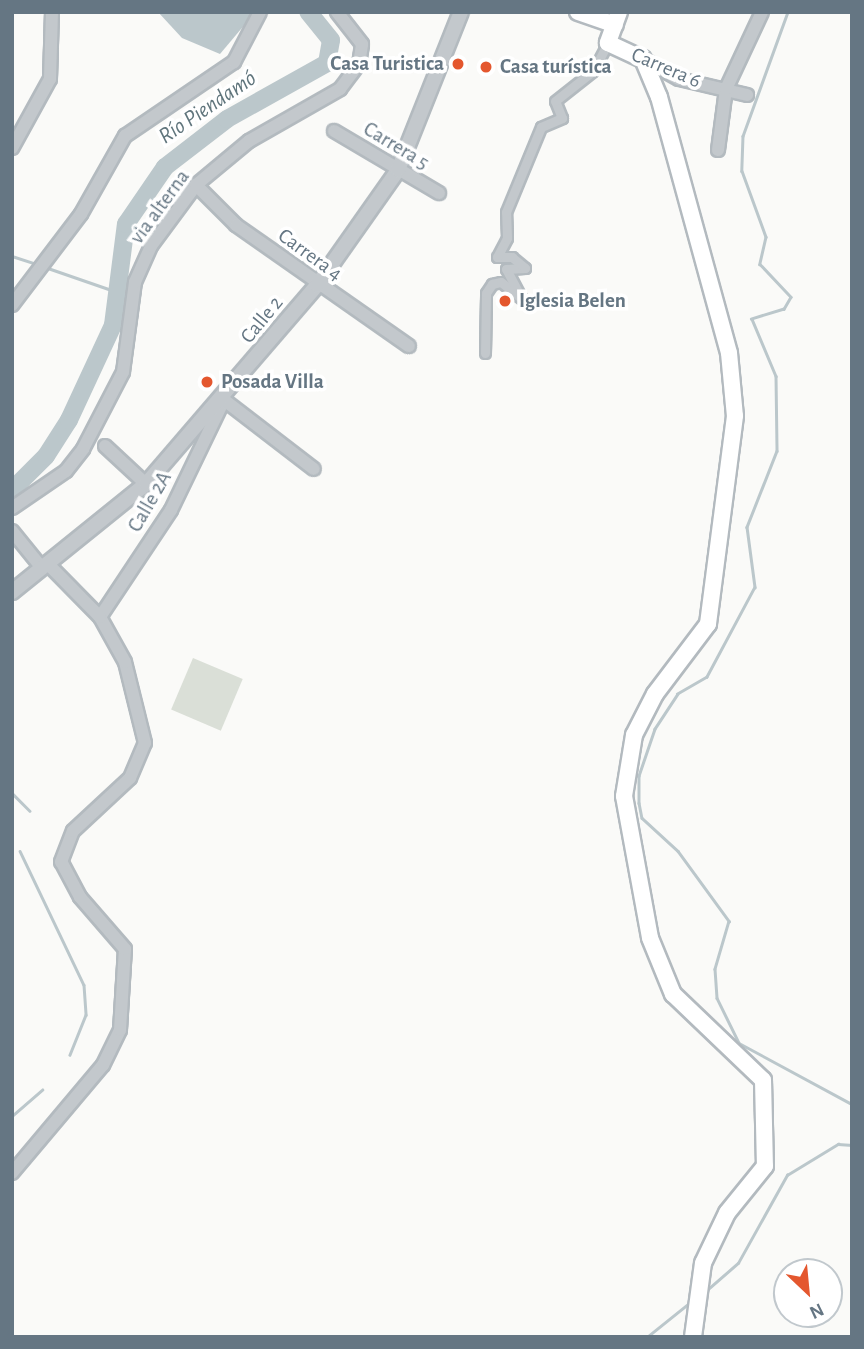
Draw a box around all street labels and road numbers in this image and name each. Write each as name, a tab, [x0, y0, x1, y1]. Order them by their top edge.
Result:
street label: Carrera 6	[627, 42, 705, 94]
street label: Carrera 5	[359, 117, 433, 175]
street label: via alterna	[125, 165, 195, 249]
street label: Carrera 4	[273, 223, 347, 287]
street label: Calle 2	[235, 291, 289, 349]
street label: Calle 2A	[123, 467, 177, 537]

